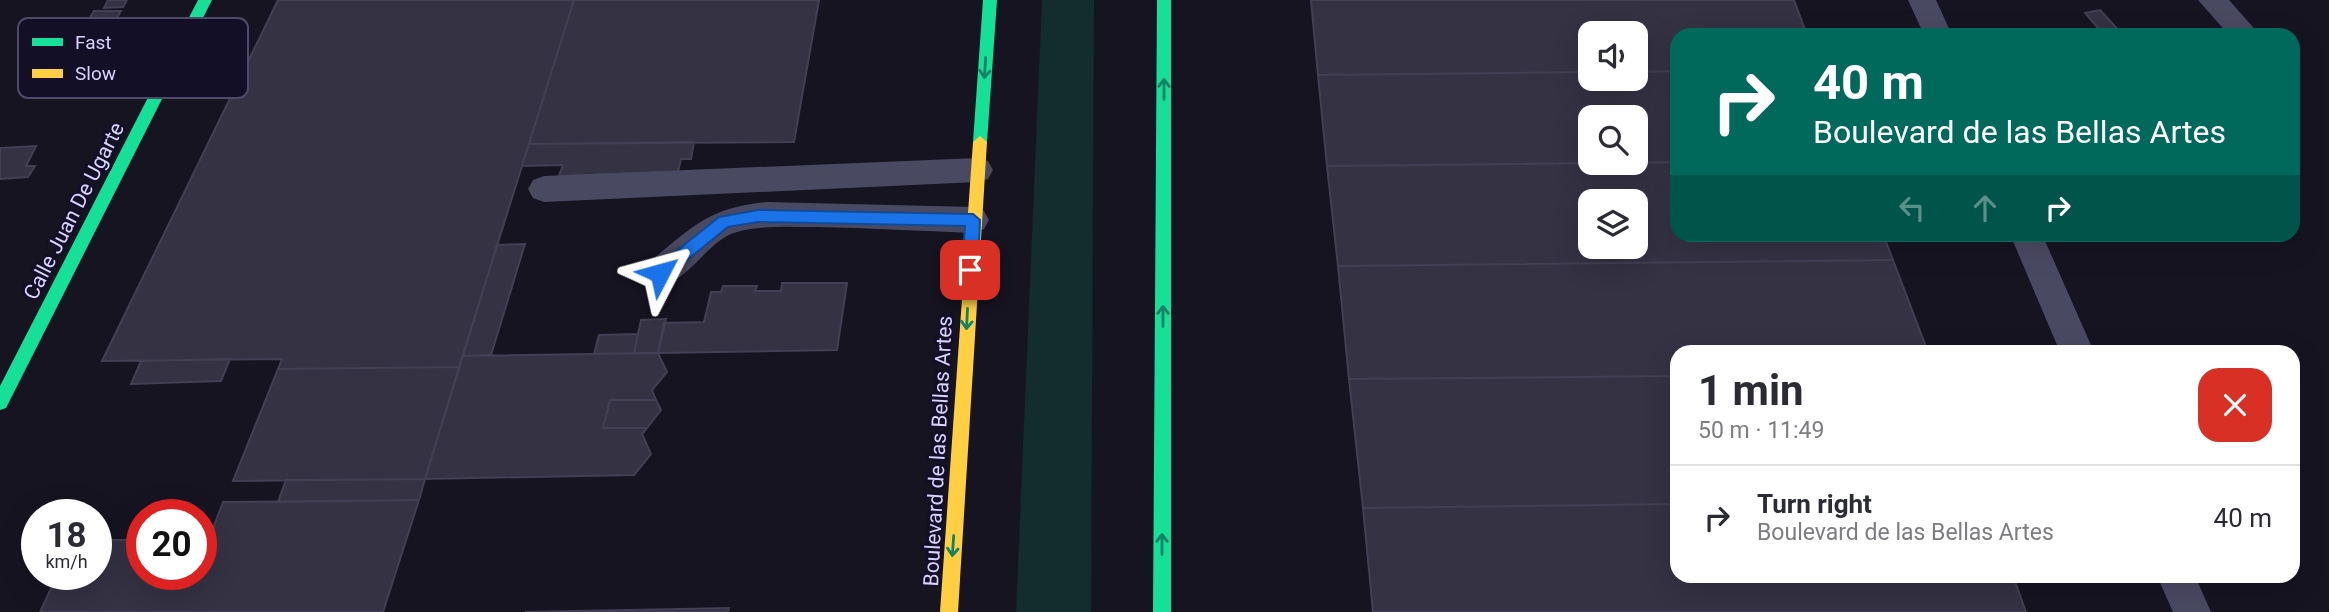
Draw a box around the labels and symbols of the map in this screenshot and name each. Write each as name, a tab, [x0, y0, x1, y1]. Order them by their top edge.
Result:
legend	[18, 18, 248, 98]
text: Fast	[75, 31, 112, 54]
one-way arrow	[978, 56, 991, 79]
text: Slow	[75, 62, 116, 85]
one-way arrow	[1157, 78, 1171, 101]
street label: Calle Juan De Ugarte	[19, 118, 129, 304]
position arrow	[623, 236, 697, 310]
pin	[940, 240, 1000, 300]
one-way arrow	[1156, 305, 1170, 328]
one-way arrow	[960, 308, 973, 330]
street label: Boulevard de las Bellas Artes	[919, 315, 957, 587]
speed limit sign: 20	[126, 499, 217, 590]
one-way arrow	[1155, 533, 1169, 556]
one-way arrow	[946, 535, 959, 557]

